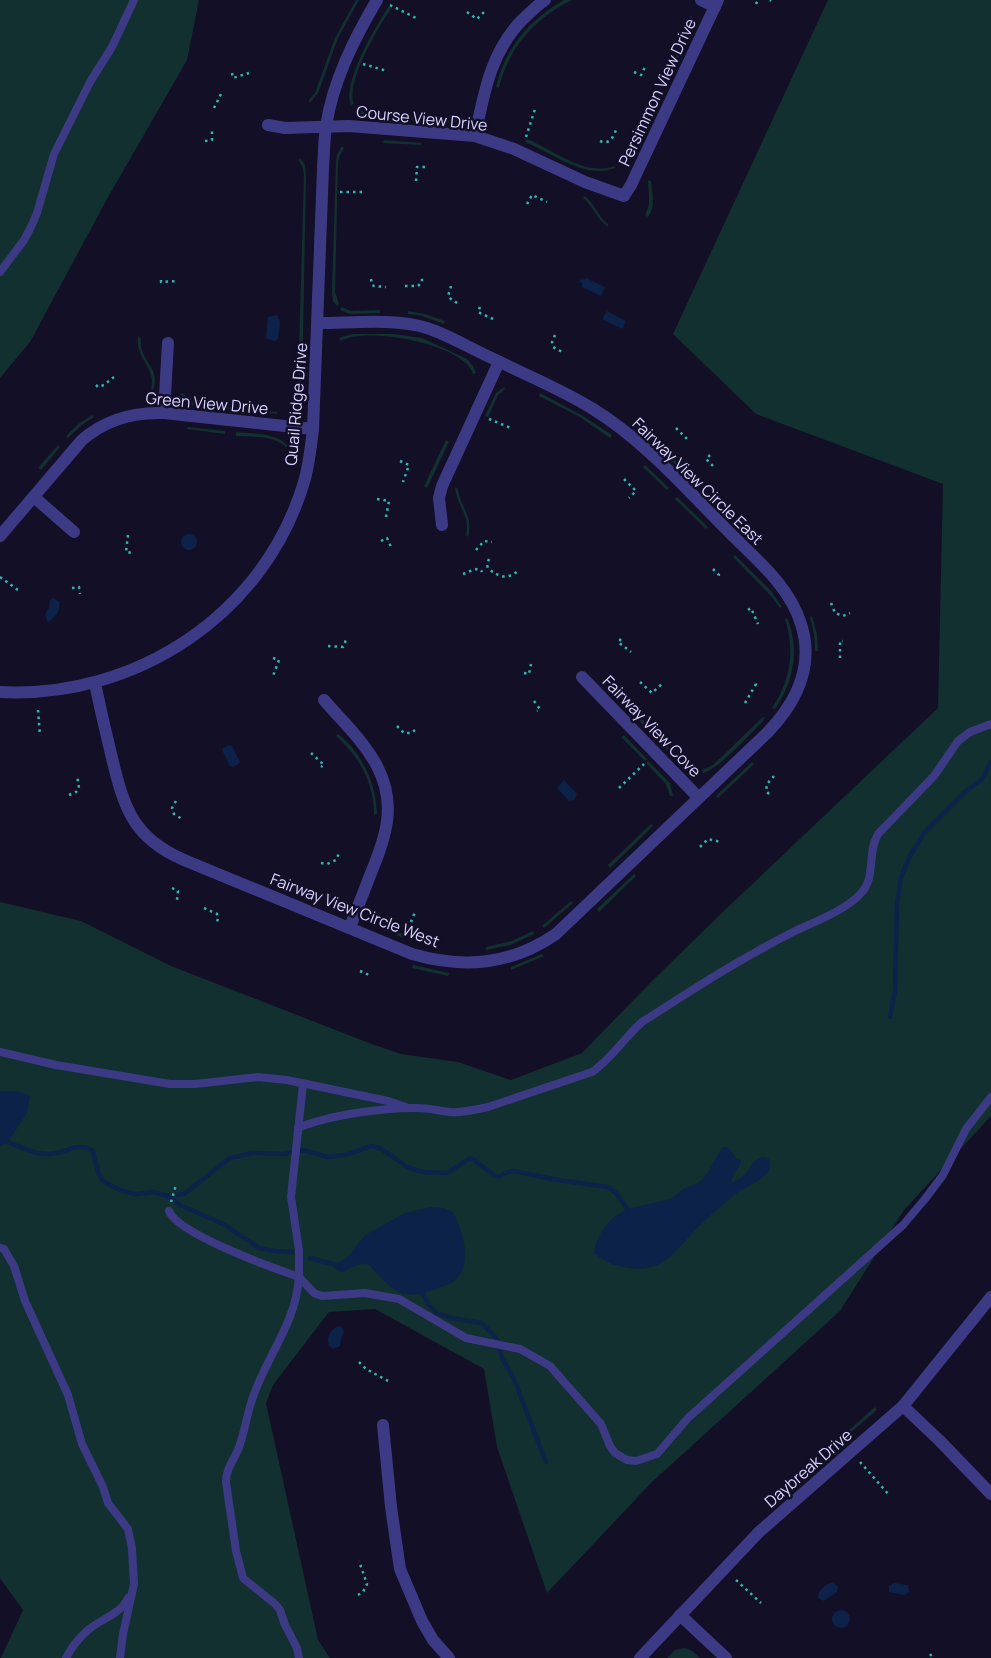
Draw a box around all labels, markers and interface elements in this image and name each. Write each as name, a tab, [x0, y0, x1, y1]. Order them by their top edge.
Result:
street label: Persimmon View Drive	[613, 14, 701, 170]
street label: Course View Drive	[355, 100, 489, 136]
street label: Quail Ridge Drive	[280, 342, 312, 466]
street label: Green View Drive	[145, 387, 269, 419]
street label: Fairway View Circle East	[628, 413, 768, 549]
street label: Fairway View Cove	[598, 670, 706, 782]
street label: Fairway View Circle West	[267, 868, 443, 952]
street label: Daybreak Drive	[760, 1424, 856, 1512]

